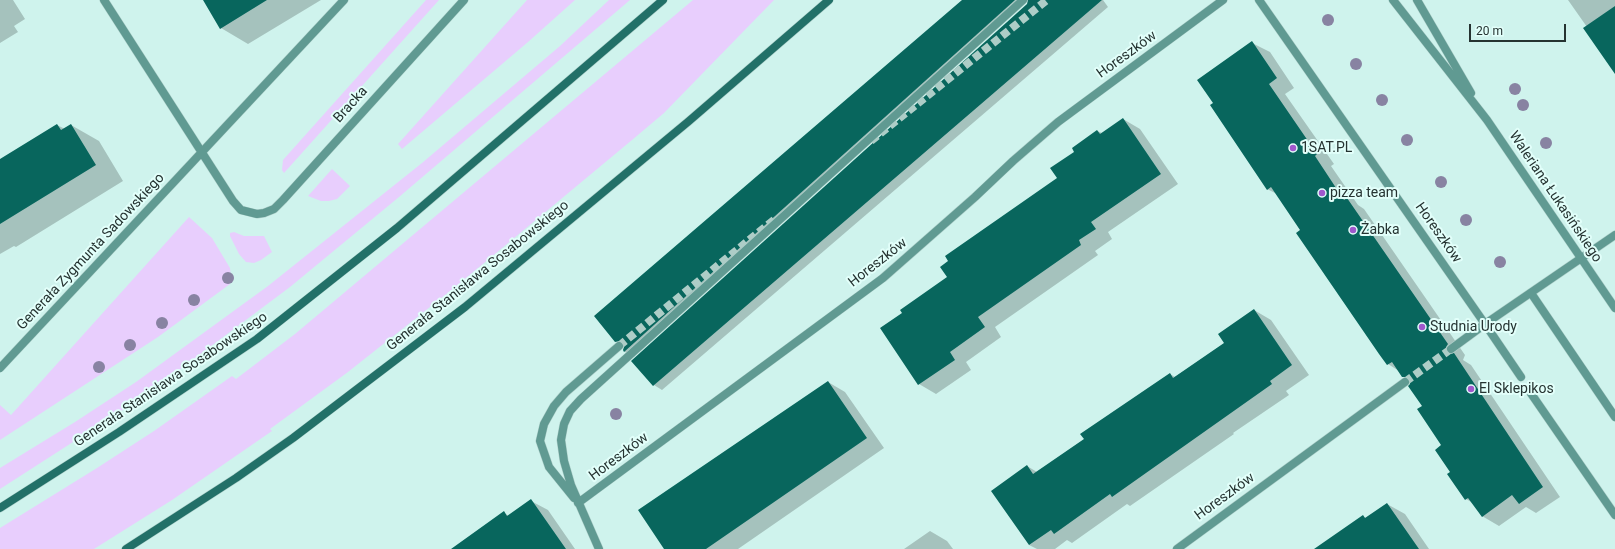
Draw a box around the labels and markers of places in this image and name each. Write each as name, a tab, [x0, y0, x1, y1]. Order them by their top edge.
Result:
place label: 1SAT.PL	[1301, 140, 1352, 156]
marker: 1SAT.PL	[1288, 143, 1298, 153]
place label: pizza team	[1330, 185, 1398, 201]
marker: pizza team	[1317, 188, 1327, 198]
place label: Żabka	[1361, 222, 1400, 238]
marker: Żabka	[1348, 225, 1358, 235]
place label: Studnia Urody	[1430, 319, 1517, 335]
marker: Studnia Urody	[1417, 322, 1427, 332]
place label: El Sklepikos	[1479, 381, 1554, 397]
marker: El Sklepikos	[1466, 384, 1476, 394]

